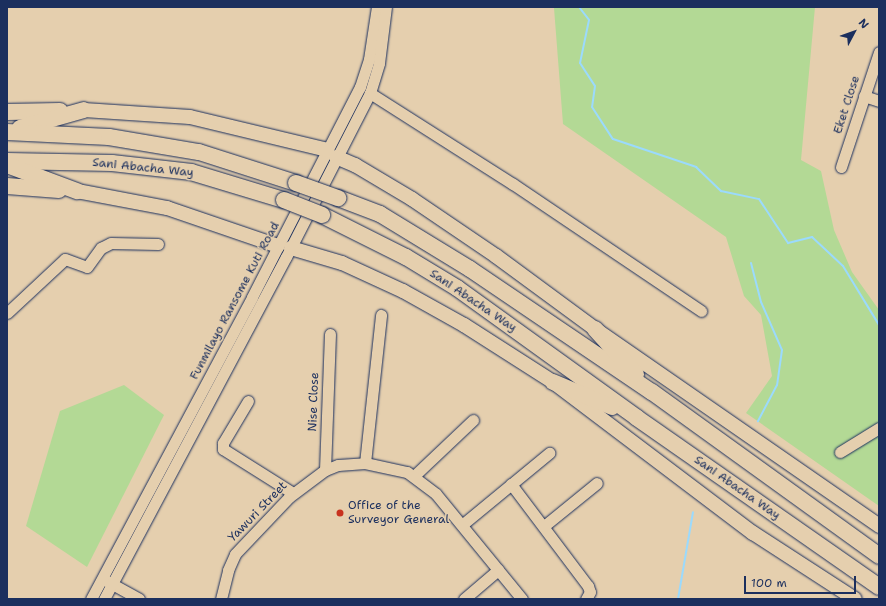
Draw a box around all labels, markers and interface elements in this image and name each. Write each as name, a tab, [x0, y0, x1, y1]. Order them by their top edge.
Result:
north arrow	[834, 12, 874, 52]
text: N	[855, 16, 872, 32]
street label: Eket Close	[831, 74, 863, 136]
street label: Sani Abacha Way	[92, 156, 194, 180]
street label: Funmilayo Ransome Kuti Road	[187, 220, 283, 382]
street label: Sani Abacha Way	[427, 267, 519, 335]
street label: Nise Close	[306, 372, 322, 432]
street label: Sani Abacha Way	[691, 453, 783, 523]
street label: Yawuri Street	[226, 479, 290, 545]
place label: Office of the Surveyor General	[348, 499, 449, 527]
marker: Office of the Surveyor General	[335, 508, 345, 518]
scale bar	[746, 568, 858, 594]
text: 100 m	[751, 575, 787, 591]

